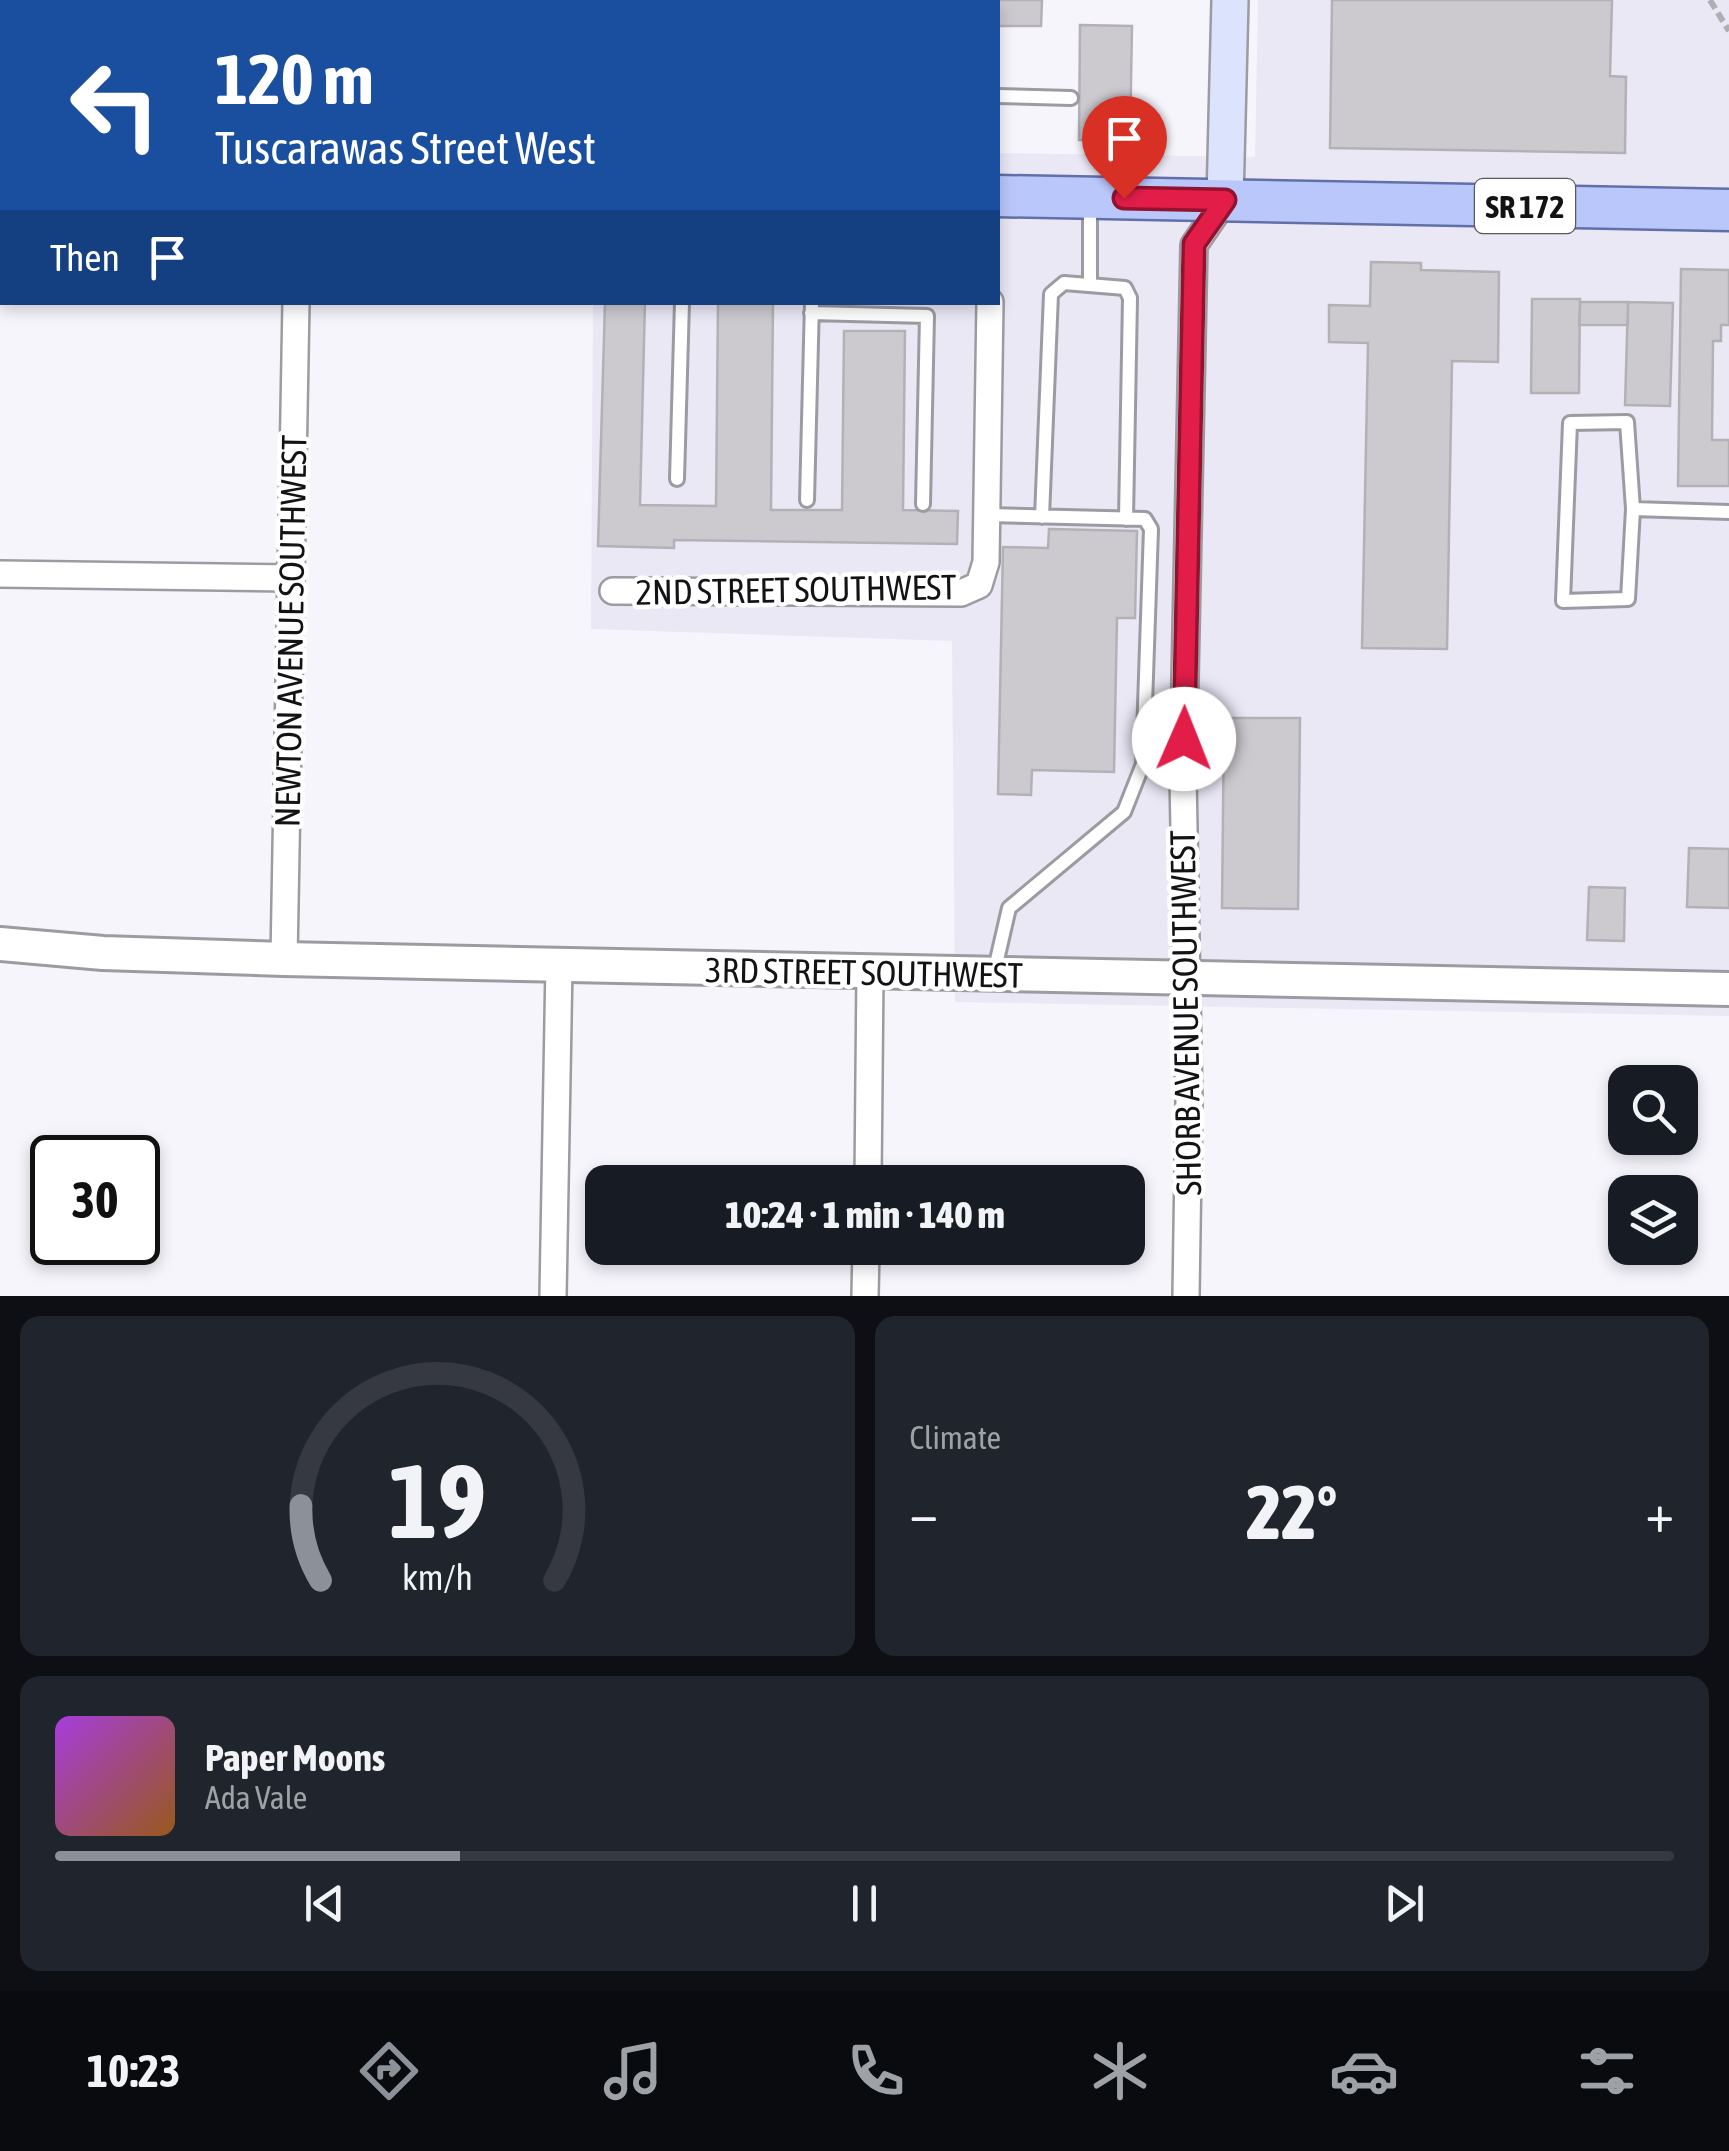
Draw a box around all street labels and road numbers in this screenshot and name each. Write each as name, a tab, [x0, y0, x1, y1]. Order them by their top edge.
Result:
road number: SR 172	[1475, 179, 1575, 233]
street label: NEWTON AVENUE SOUTHWEST	[267, 434, 313, 828]
street label: 2ND STREET SOUTHWEST	[635, 566, 957, 612]
street label: SHORB AVENUE SOUTHWEST	[1162, 830, 1208, 1196]
street label: 3RD STREET SOUTHWEST	[705, 949, 1023, 995]

